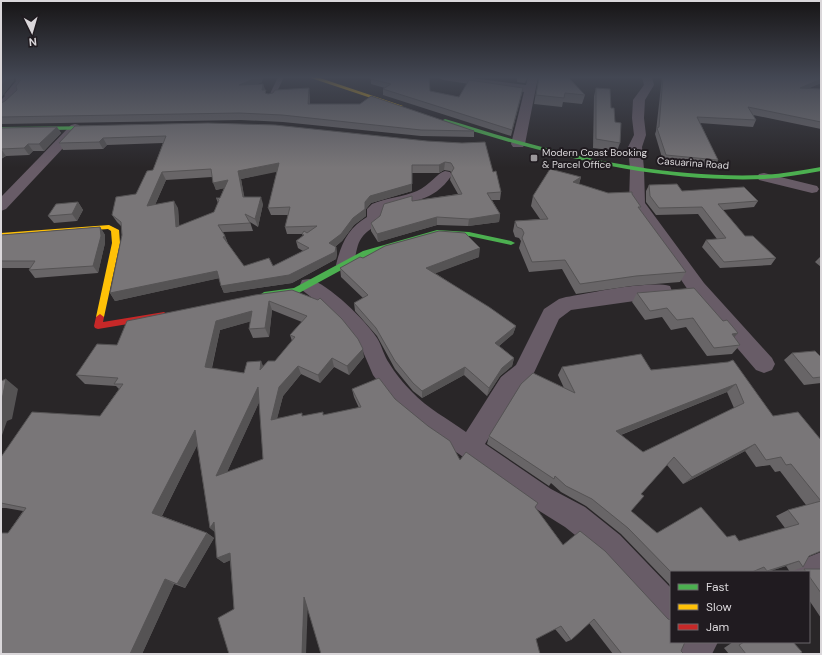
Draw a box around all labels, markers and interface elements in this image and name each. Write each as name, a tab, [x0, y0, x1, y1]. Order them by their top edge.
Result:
north arrow	[12, 12, 52, 52]
text: N	[28, 35, 37, 49]
place label: Modern Coast Booking & Parcel Office	[542, 146, 647, 171]
marker: Modern Coast Booking & Parcel Office	[529, 153, 539, 163]
street label: Casuarina Road	[657, 154, 729, 172]
legend	[670, 571, 810, 643]
text: Fast	[706, 579, 729, 595]
text: Slow	[706, 599, 732, 615]
text: Jam	[706, 619, 729, 635]

